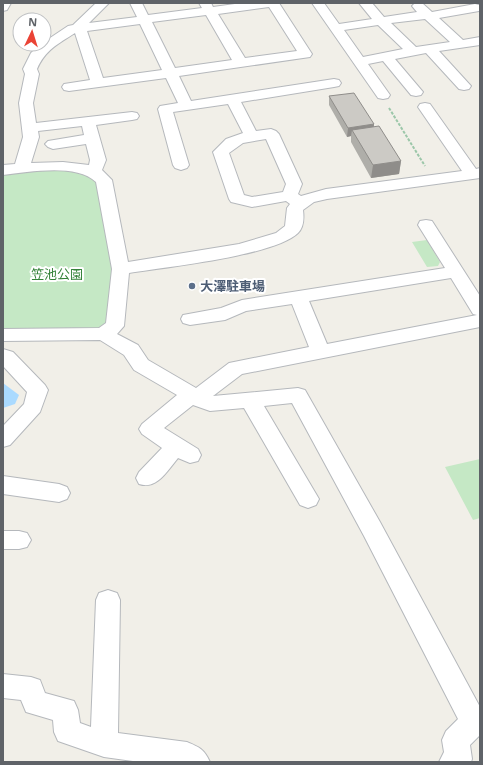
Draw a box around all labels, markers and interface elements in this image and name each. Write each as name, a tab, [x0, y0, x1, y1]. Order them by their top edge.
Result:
north arrow	[12, 12, 52, 52]
text: N	[28, 14, 38, 29]
park label: 笠池公園	[31, 265, 83, 283]
place label: 大澤駐車場	[200, 277, 265, 295]
marker: 大澤駐車場	[187, 281, 197, 291]

